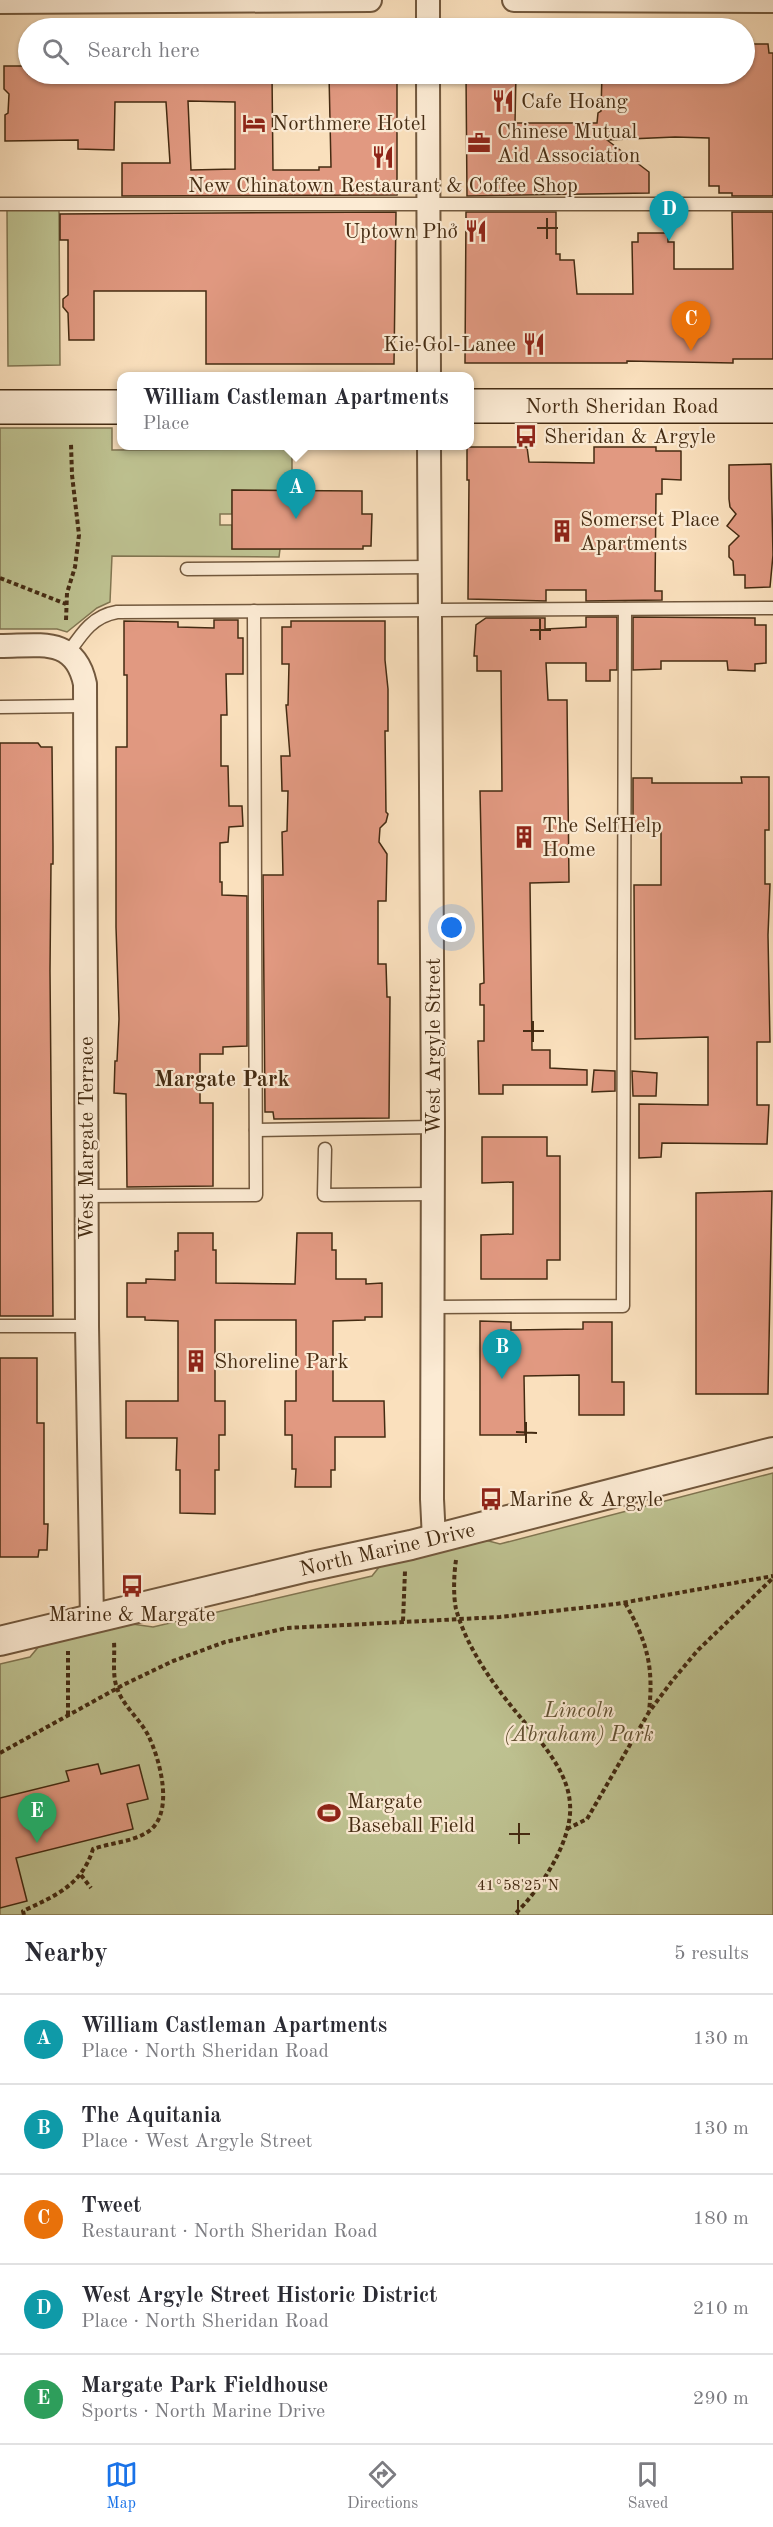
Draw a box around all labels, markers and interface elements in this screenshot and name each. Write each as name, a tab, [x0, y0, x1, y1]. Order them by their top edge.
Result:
search box	[18, 18, 755, 84]
icon: search	[39, 35, 72, 68]
text: Search here	[87, 40, 200, 62]
restaurant icon: Cafe Hoang	[490, 88, 516, 114]
place label: Cafe Hoang	[521, 92, 629, 113]
hotel icon: Northmere Hotel	[241, 110, 267, 136]
place label: Northmere Hotel	[272, 114, 426, 135]
place label: Chinese Mutual Aid Association	[497, 122, 640, 167]
office icon: Chinese Mutual Aid Association	[466, 130, 492, 156]
restaurant icon: New Chinatown Restaurant & Coffee Shop	[370, 144, 396, 170]
place label: New Chinatown Restaurant & Coffee Shop	[188, 176, 578, 197]
pin: D	[650, 192, 688, 241]
restaurant icon: Uptown Phở	[463, 218, 489, 244]
place label: Uptown Phở	[344, 222, 458, 243]
pin: C	[672, 302, 710, 351]
restaurant icon: Kie-Gol-Lanee	[521, 331, 547, 357]
place label: Kie-Gol-Lanee	[383, 335, 516, 356]
popup	[117, 372, 474, 450]
text: William Castleman Apartments	[142, 387, 449, 409]
street label: North Sheridan Road	[525, 397, 719, 418]
text: Place	[142, 414, 189, 434]
bus stop icon: Sheridan & Argyle	[513, 423, 539, 449]
place label: Sheridan & Argyle	[544, 427, 716, 448]
pin: A	[276, 470, 316, 519]
place label: Somerset Place Apartments	[580, 510, 720, 555]
building icon: Somerset Place Apartments	[549, 518, 575, 544]
place label: The SelfHelp Home	[542, 816, 662, 861]
building icon: The SelfHelp Home	[511, 824, 537, 850]
your location	[437, 913, 466, 942]
street label: West Argyle Street	[424, 958, 445, 1134]
street label: West Margate Terrace	[77, 1036, 98, 1240]
district label: Margate Park	[154, 1069, 290, 1091]
pin: B	[482, 1330, 522, 1379]
building icon: Shoreline Park	[183, 1348, 209, 1374]
place label: Shoreline Park	[214, 1352, 349, 1373]
bus stop icon: Marine & Argyle	[478, 1486, 504, 1512]
place label: Marine & Argyle	[509, 1490, 663, 1511]
street label: North Marine Drive	[298, 1520, 477, 1581]
bus stop icon: Marine & Margate	[119, 1573, 145, 1599]
place label: Marine & Margate	[49, 1605, 215, 1626]
park label: Lincoln (Abraham) Park	[504, 1701, 654, 1746]
place label: Margate Baseball Field	[347, 1792, 475, 1837]
pin: E	[18, 1794, 57, 1843]
sports icon: Margate Baseball Field	[316, 1800, 342, 1826]
text: 41°58'25"N	[477, 1879, 559, 1894]
text: Nearby	[24, 1941, 108, 1967]
text: 5 results	[674, 1944, 749, 1964]
text: William Castleman Apartments	[81, 2015, 387, 2037]
text: A	[36, 2029, 51, 2049]
text: 130 m	[693, 2029, 749, 2049]
text: Place · North Sheridan Road	[81, 2042, 329, 2062]
text: The Aquitania	[81, 2105, 221, 2127]
text: B	[36, 2119, 51, 2139]
text: 130 m	[693, 2119, 749, 2139]
text: Place · West Argyle Street	[81, 2132, 313, 2152]
text: Tweet	[81, 2195, 141, 2217]
text: C	[37, 2209, 50, 2229]
text: 180 m	[693, 2209, 749, 2229]
text: Restaurant · North Sheridan Road	[81, 2222, 378, 2242]
text: West Argyle Street Historic District	[81, 2285, 437, 2307]
text: D	[36, 2299, 51, 2319]
text: 210 m	[693, 2299, 749, 2319]
text: Place · North Sheridan Road	[81, 2312, 329, 2332]
text: Margate Park Fieldhouse	[81, 2375, 329, 2397]
text: E	[37, 2389, 50, 2409]
text: 290 m	[693, 2389, 749, 2409]
text: Sports · North Marine Drive	[81, 2402, 325, 2422]
tab: Map	[105, 2458, 138, 2514]
tab: Directions	[347, 2458, 418, 2514]
tab: Saved	[628, 2458, 668, 2514]

